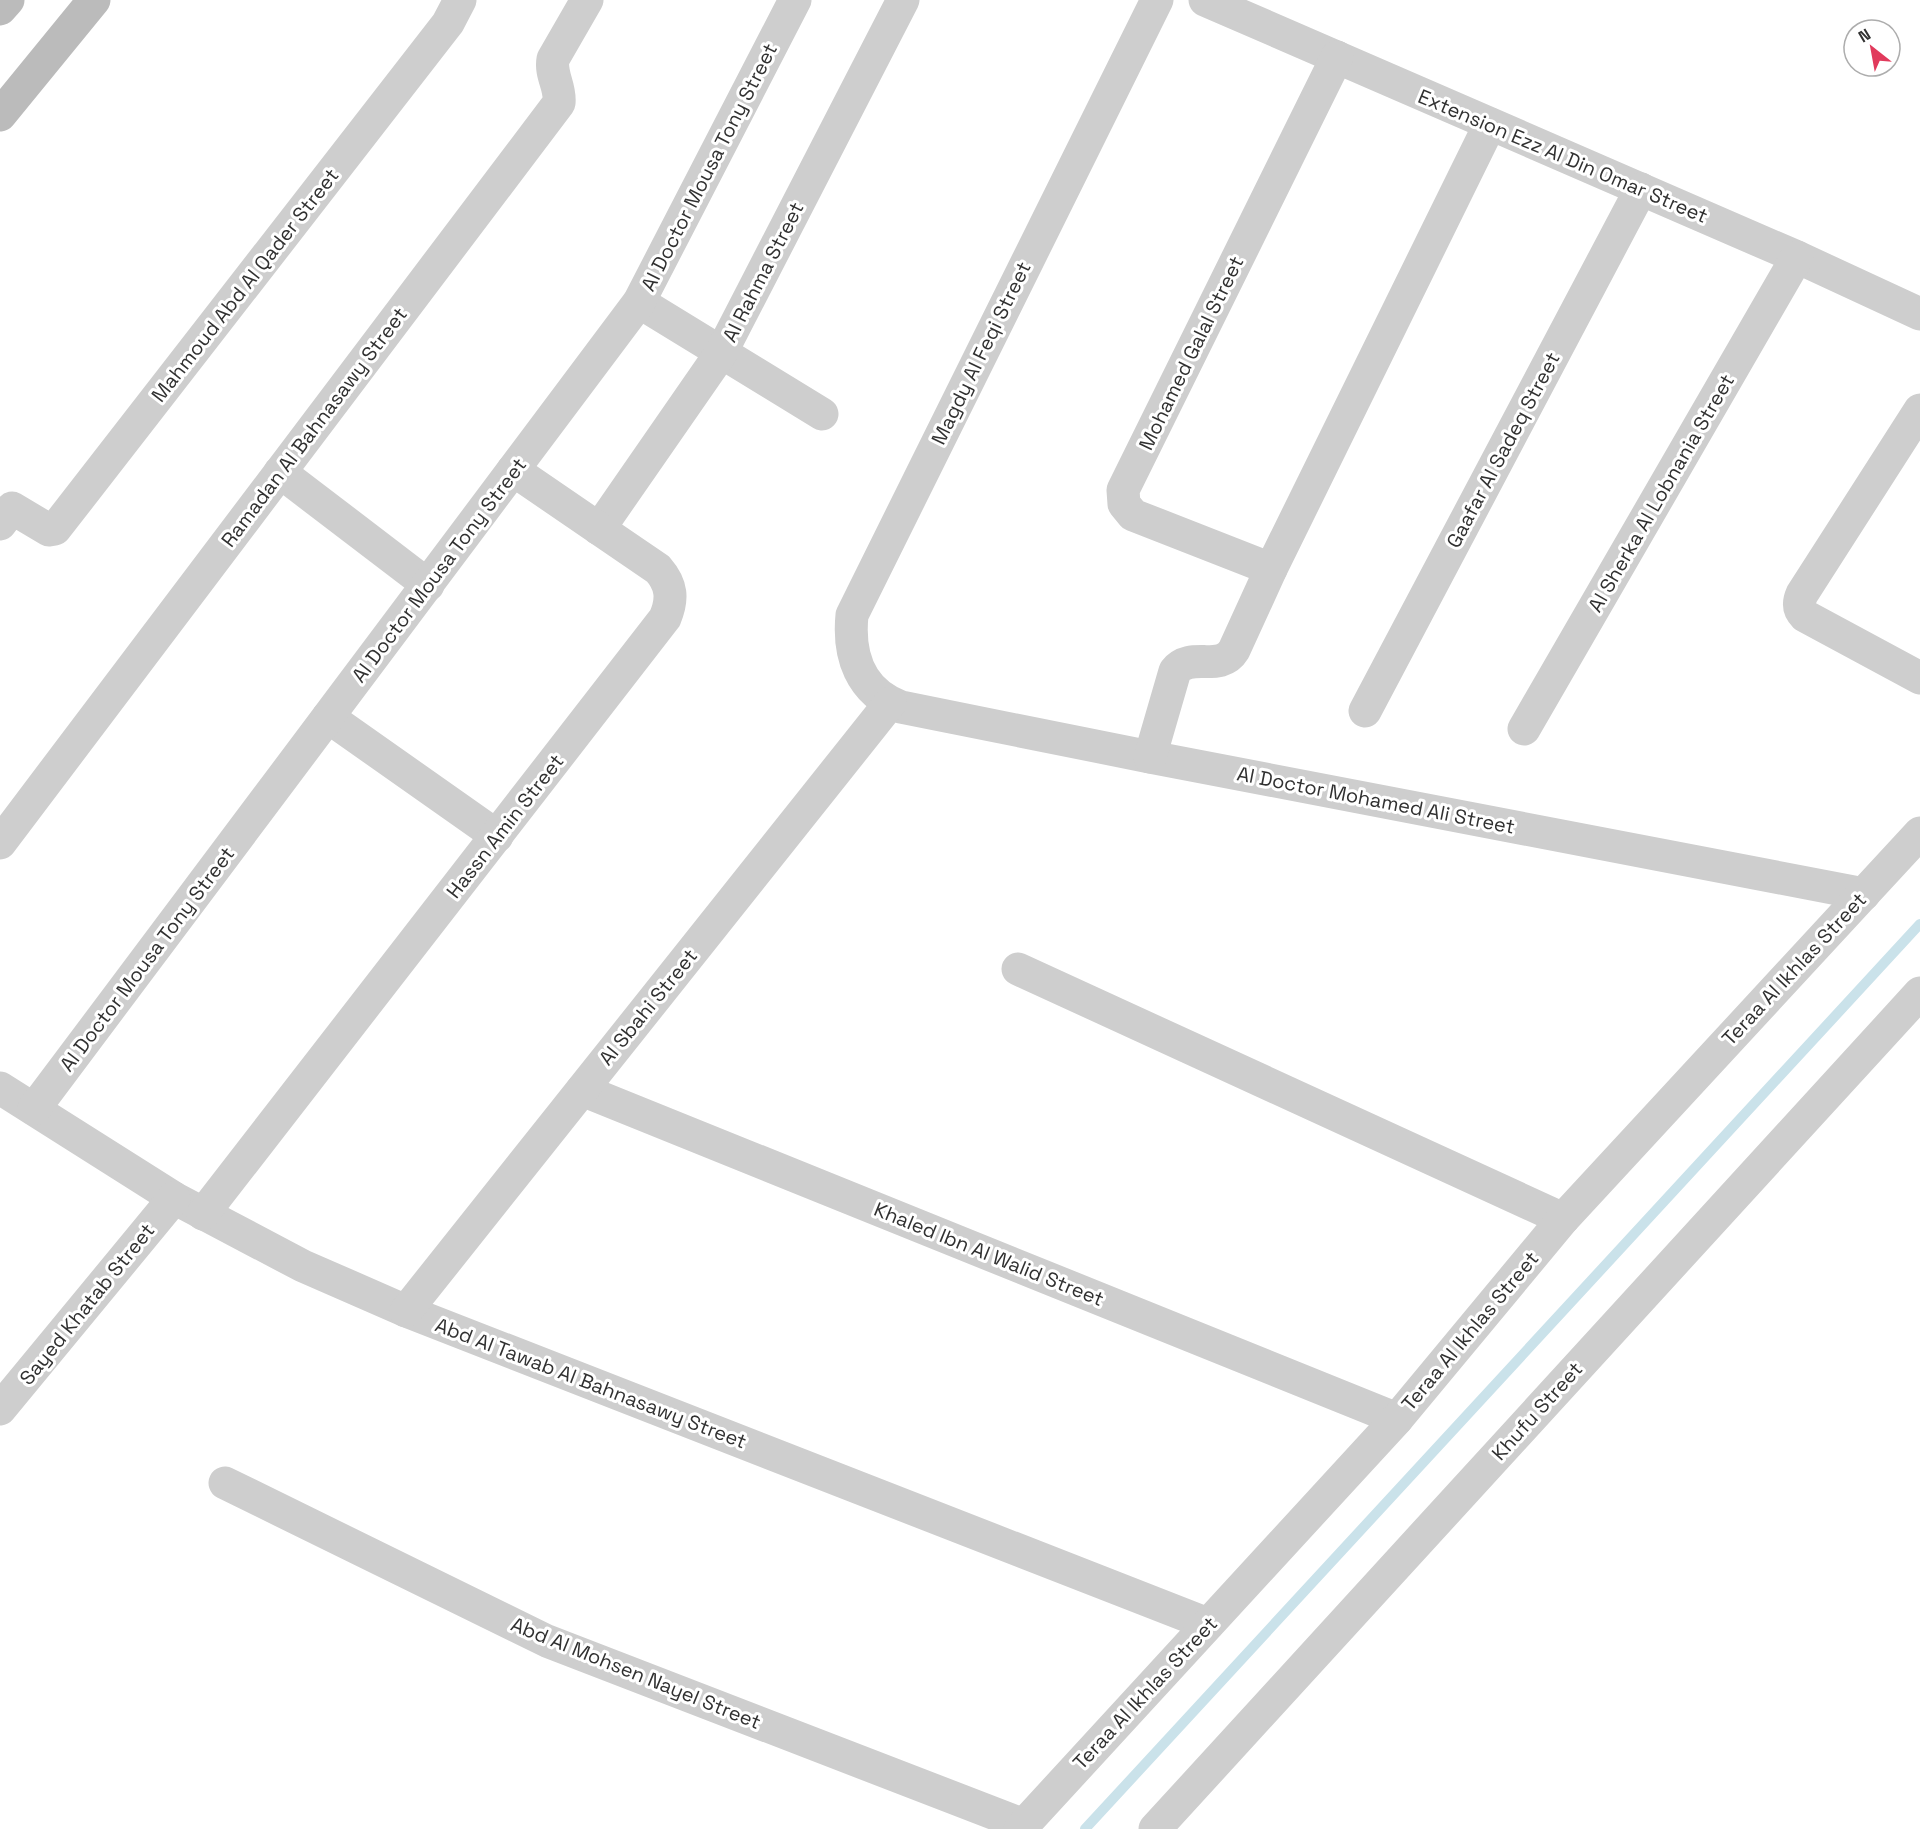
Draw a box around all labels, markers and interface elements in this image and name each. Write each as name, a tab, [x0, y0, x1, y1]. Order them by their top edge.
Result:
north arrow	[1842, 18, 1902, 78]
text: N	[1855, 24, 1875, 47]
street label: Al Doctor Mousa Tony Street	[635, 39, 783, 295]
street label: Extension Ezz Al Din Omar Street	[1414, 83, 1712, 229]
street label: Mahmoud Abd Al Qader Street	[146, 163, 344, 407]
street label: Al Rahma Street	[716, 197, 810, 347]
street label: Mohamed Galal Street	[1133, 252, 1249, 454]
street label: Magdy Al Feqi Street	[925, 257, 1037, 449]
street label: Ramadan Al Bahnasawy Street	[215, 302, 413, 552]
street label: Gaafar Al Sadeq Street	[1440, 348, 1566, 552]
street label: Al Sherka Al Lobnania Street	[1582, 369, 1740, 617]
street label: Al Doctor Mousa Tony Street	[346, 452, 532, 688]
street label: Hassn Amin Street	[441, 749, 569, 903]
street label: Al Doctor Mohamed Ali Street	[1235, 760, 1517, 840]
street label: Al Doctor Mousa Tony Street	[54, 841, 240, 1077]
street label: Teraa Al Ikhlas Street	[1716, 887, 1872, 1051]
street label: Al Sbahi Street	[593, 943, 703, 1071]
street label: Khaled Ibn Al Walid Street	[870, 1196, 1108, 1312]
street label: Sayed Khatab Street	[14, 1218, 160, 1390]
street label: Teraa Al Ikhlas Street	[1396, 1246, 1544, 1416]
street label: Abd Al Tawab Al Bahnasawy Street	[432, 1311, 750, 1455]
street label: Khufu Street	[1486, 1356, 1588, 1466]
street label: Abd Al Mohsen Nayel Street	[507, 1611, 765, 1735]
street label: Teraa Al Ikhlas Street	[1067, 1611, 1223, 1775]

